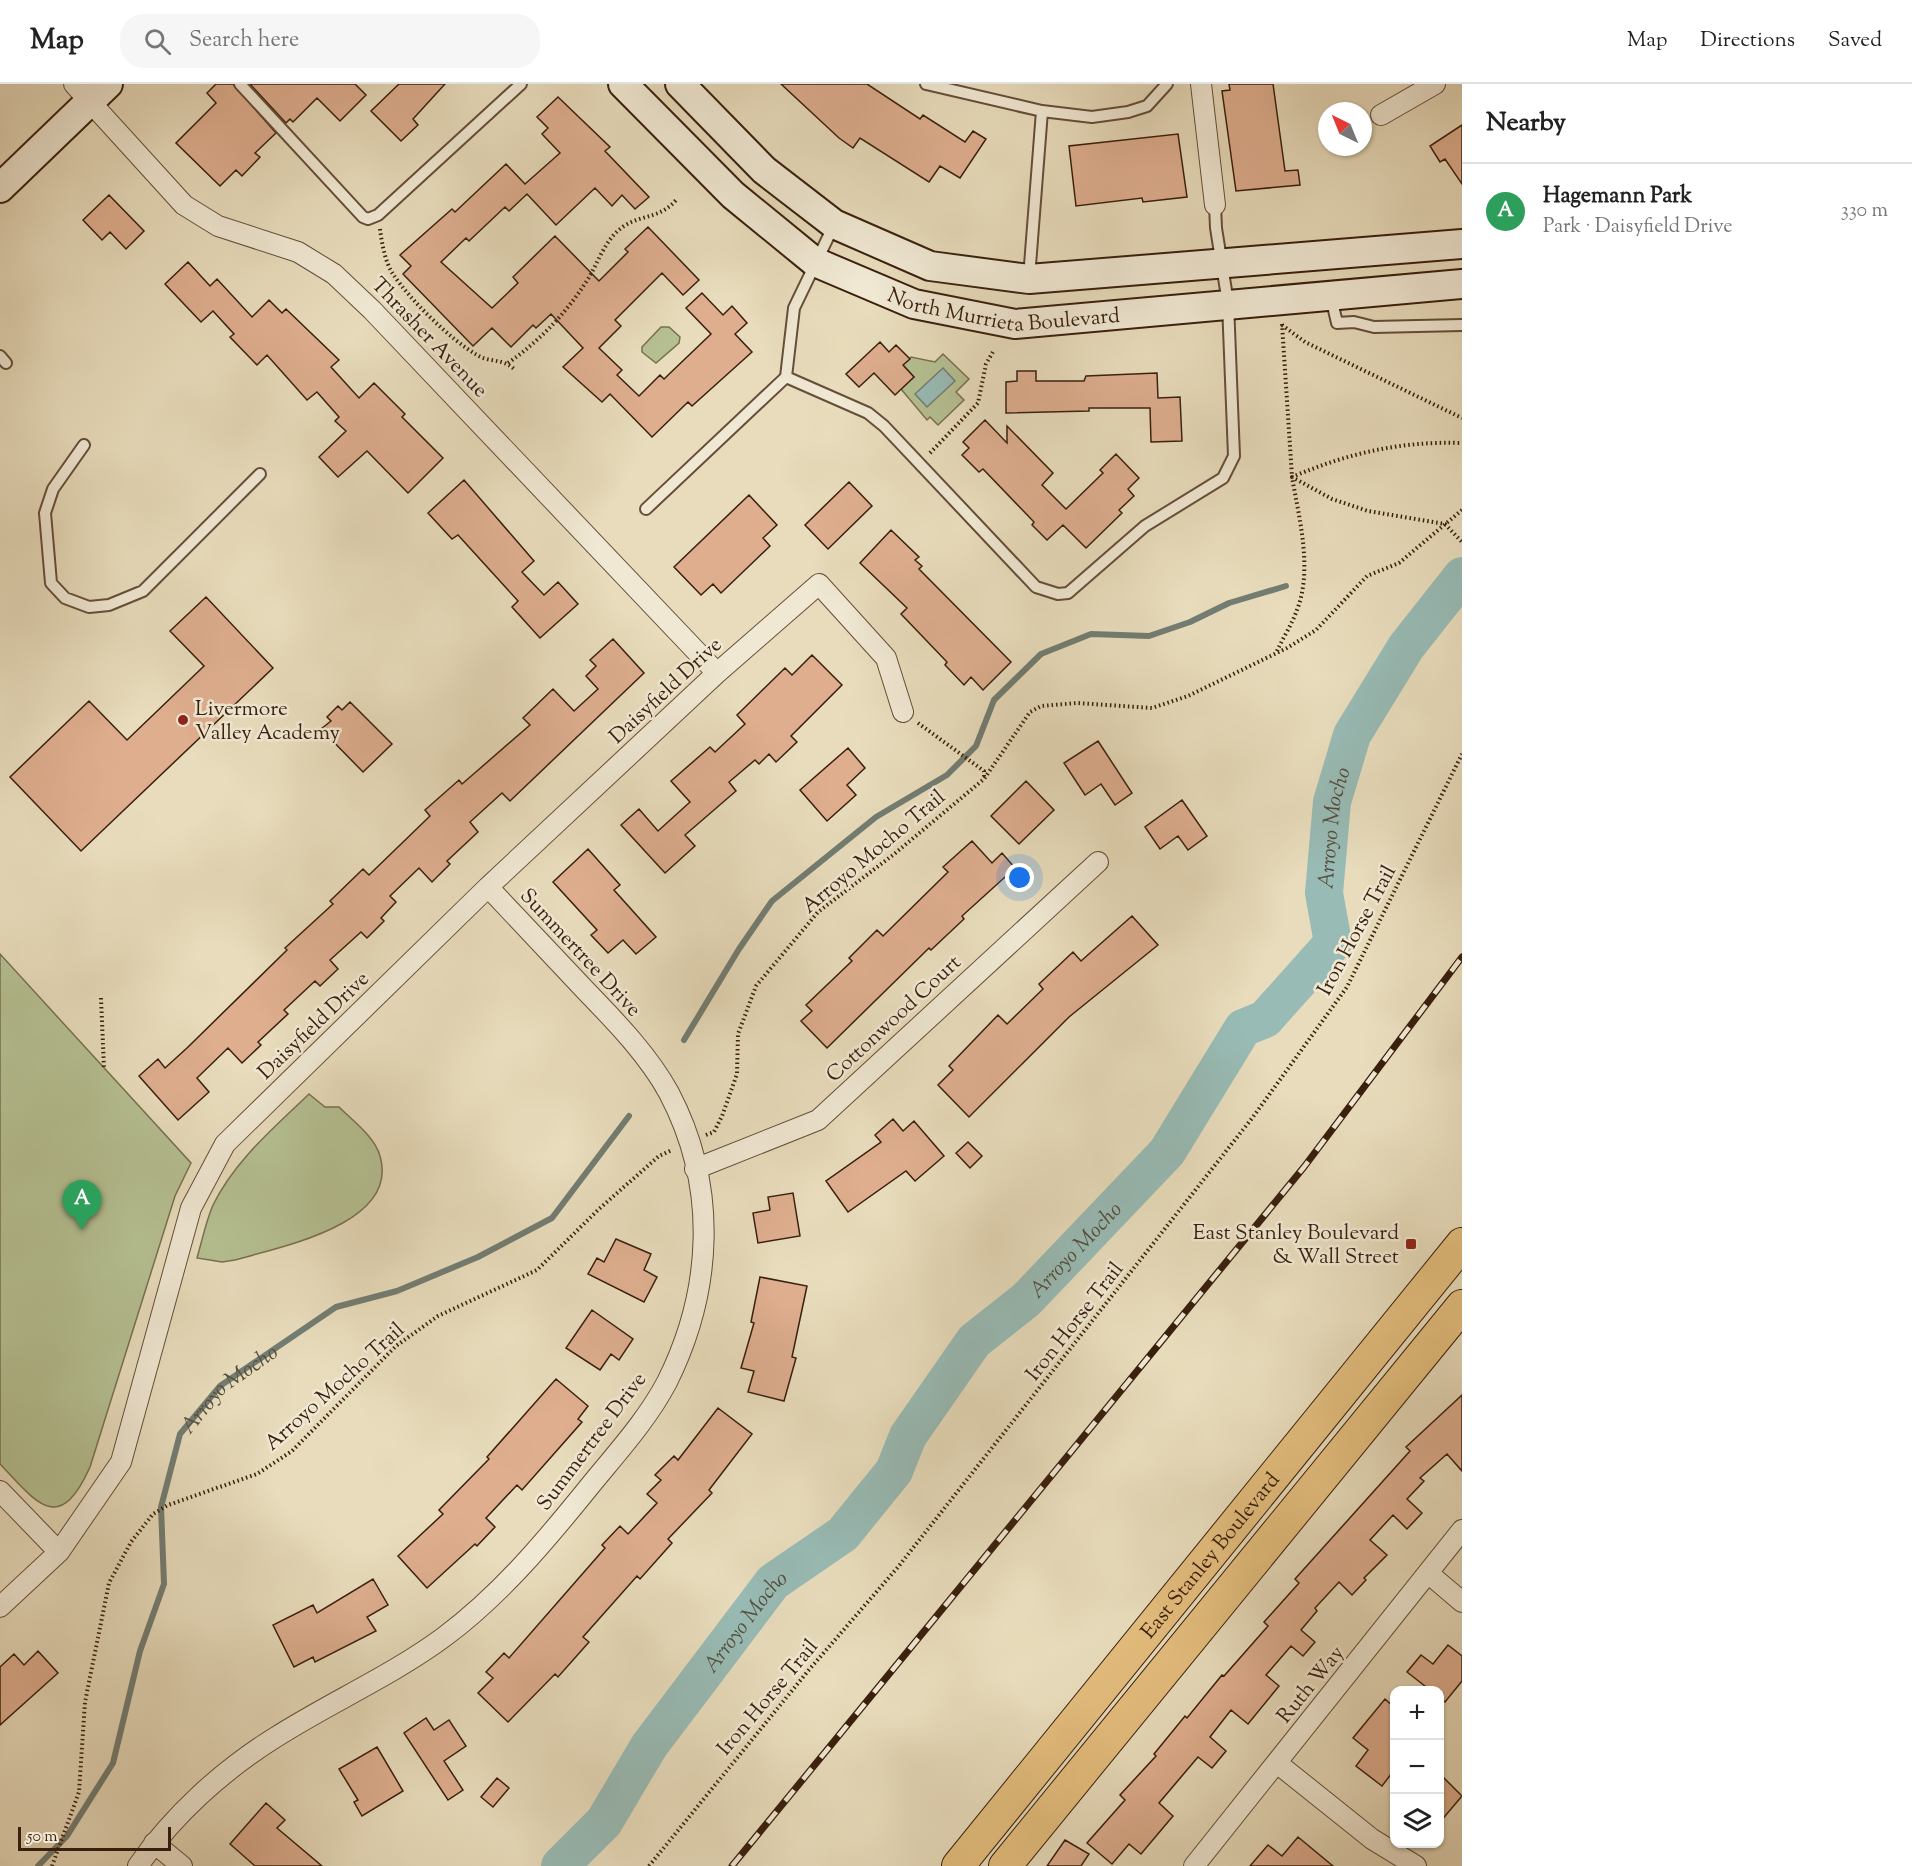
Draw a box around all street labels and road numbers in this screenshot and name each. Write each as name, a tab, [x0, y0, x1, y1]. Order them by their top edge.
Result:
street label: Thrasher Avenue	[363, 271, 494, 405]
street label: North Murrieta Boulevard	[882, 281, 1121, 341]
street label: Daisyfield Drive	[603, 631, 729, 752]
street label: Arroyo Mocho Trail	[796, 783, 953, 922]
street label: Iron Horse Trail	[1311, 860, 1405, 1002]
street label: Summertree Drive	[512, 882, 647, 1024]
street label: Cottonwood Court	[820, 949, 969, 1090]
street label: Daisyfield Drive	[252, 965, 377, 1087]
street label: Iron Horse Trail	[1019, 1256, 1132, 1388]
street label: Arroyo Mocho Trail	[259, 1316, 412, 1459]
street label: Summertree Drive	[531, 1367, 655, 1518]
street label: East Stanley Boulevard	[1135, 1467, 1288, 1646]
street label: Iron Horse Trail	[711, 1633, 826, 1763]
street label: Ruth Way	[1271, 1639, 1353, 1731]

